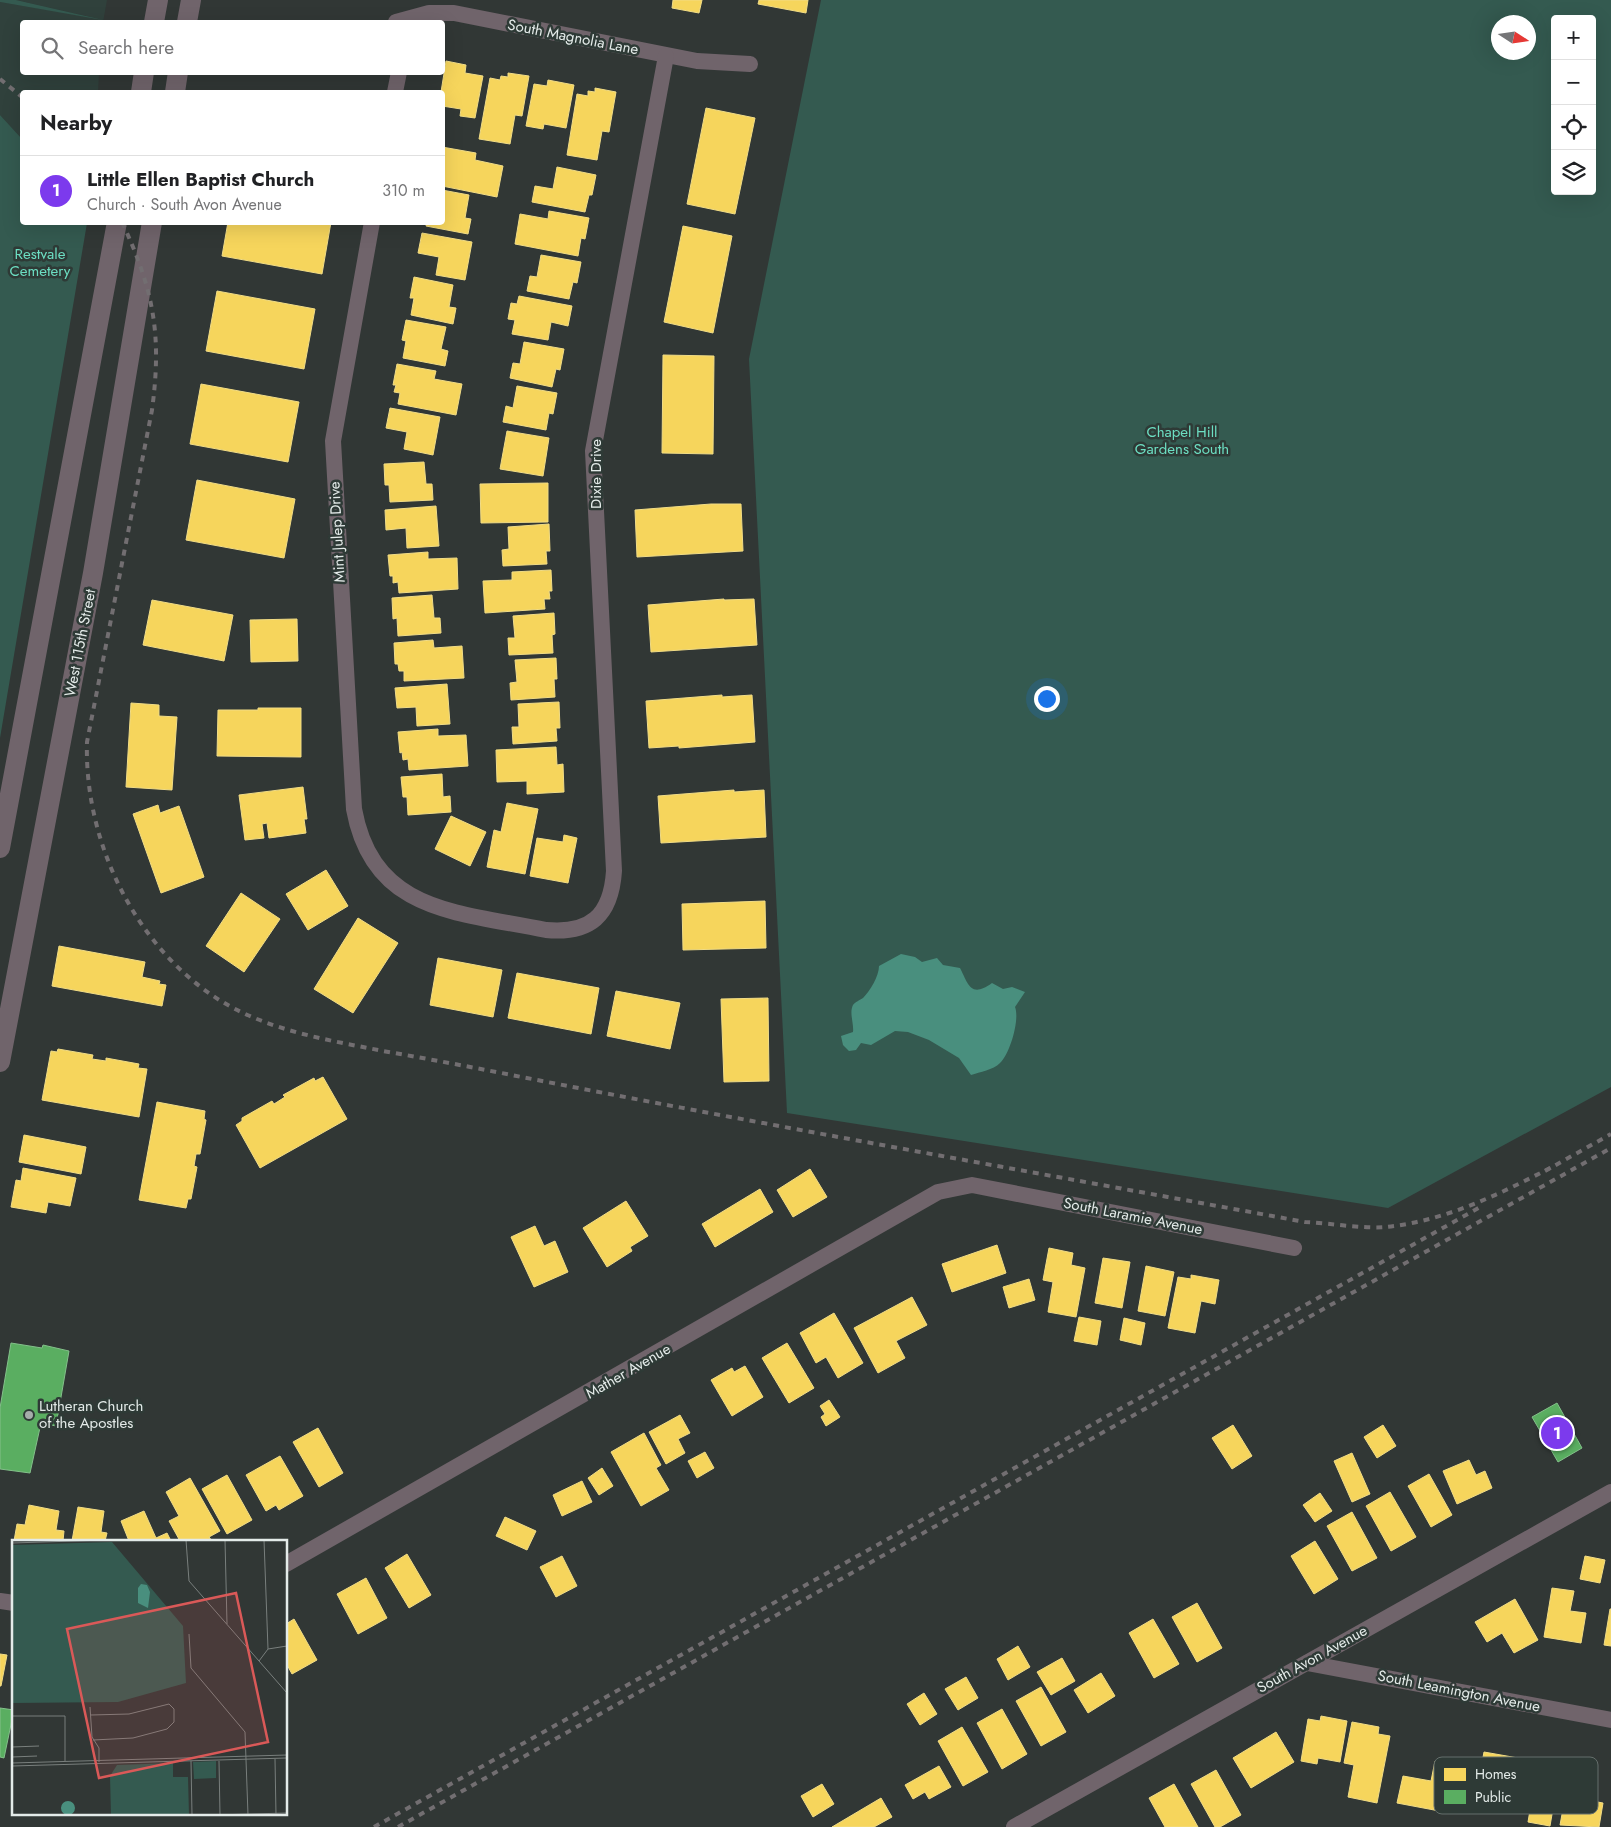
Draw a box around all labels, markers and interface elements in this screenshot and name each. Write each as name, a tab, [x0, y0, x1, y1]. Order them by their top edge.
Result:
street label: South Magnolia Lane	[506, 14, 641, 61]
north arrow	[1491, 15, 1536, 60]
map controls	[1551, 15, 1596, 195]
button: +	[1551, 15, 1596, 60]
search box	[20, 20, 445, 75]
icon: search	[38, 34, 66, 62]
text: Search here	[78, 34, 174, 61]
button: −	[1551, 60, 1596, 105]
button: locate	[1551, 105, 1596, 150]
text: Nearby	[40, 108, 112, 138]
button: layers	[1551, 150, 1596, 195]
text: Little Ellen Baptist Church	[87, 166, 314, 193]
text: 1	[52, 179, 60, 202]
text: 310 m	[382, 179, 425, 202]
text: Church · South Avon Avenue	[87, 193, 282, 216]
park label: Restvale Cemetery	[10, 243, 71, 282]
park label: Chapel Hill Gardens South	[1135, 421, 1229, 460]
street label: Dixie Drive	[585, 439, 607, 509]
street label: Mint Julep Drive	[323, 481, 351, 583]
street label: West 115th Street	[59, 587, 101, 699]
your location	[1034, 686, 1060, 712]
street label: South Laramie Avenue	[1062, 1192, 1205, 1240]
street label: Mather Avenue	[581, 1338, 675, 1404]
place label: Lutheran Church of the Apostles	[39, 1395, 143, 1434]
marker: Lutheran Church of the Apostles	[23, 1409, 35, 1421]
pin: 1	[1541, 1414, 1573, 1452]
inset map	[12, 1540, 288, 1814]
street label: South Avon Avenue	[1253, 1619, 1371, 1698]
street label: South Leamington Avenue	[1376, 1664, 1542, 1718]
legend	[1434, 1757, 1598, 1814]
text: Homes	[1475, 1764, 1517, 1784]
text: Public	[1475, 1787, 1511, 1807]

